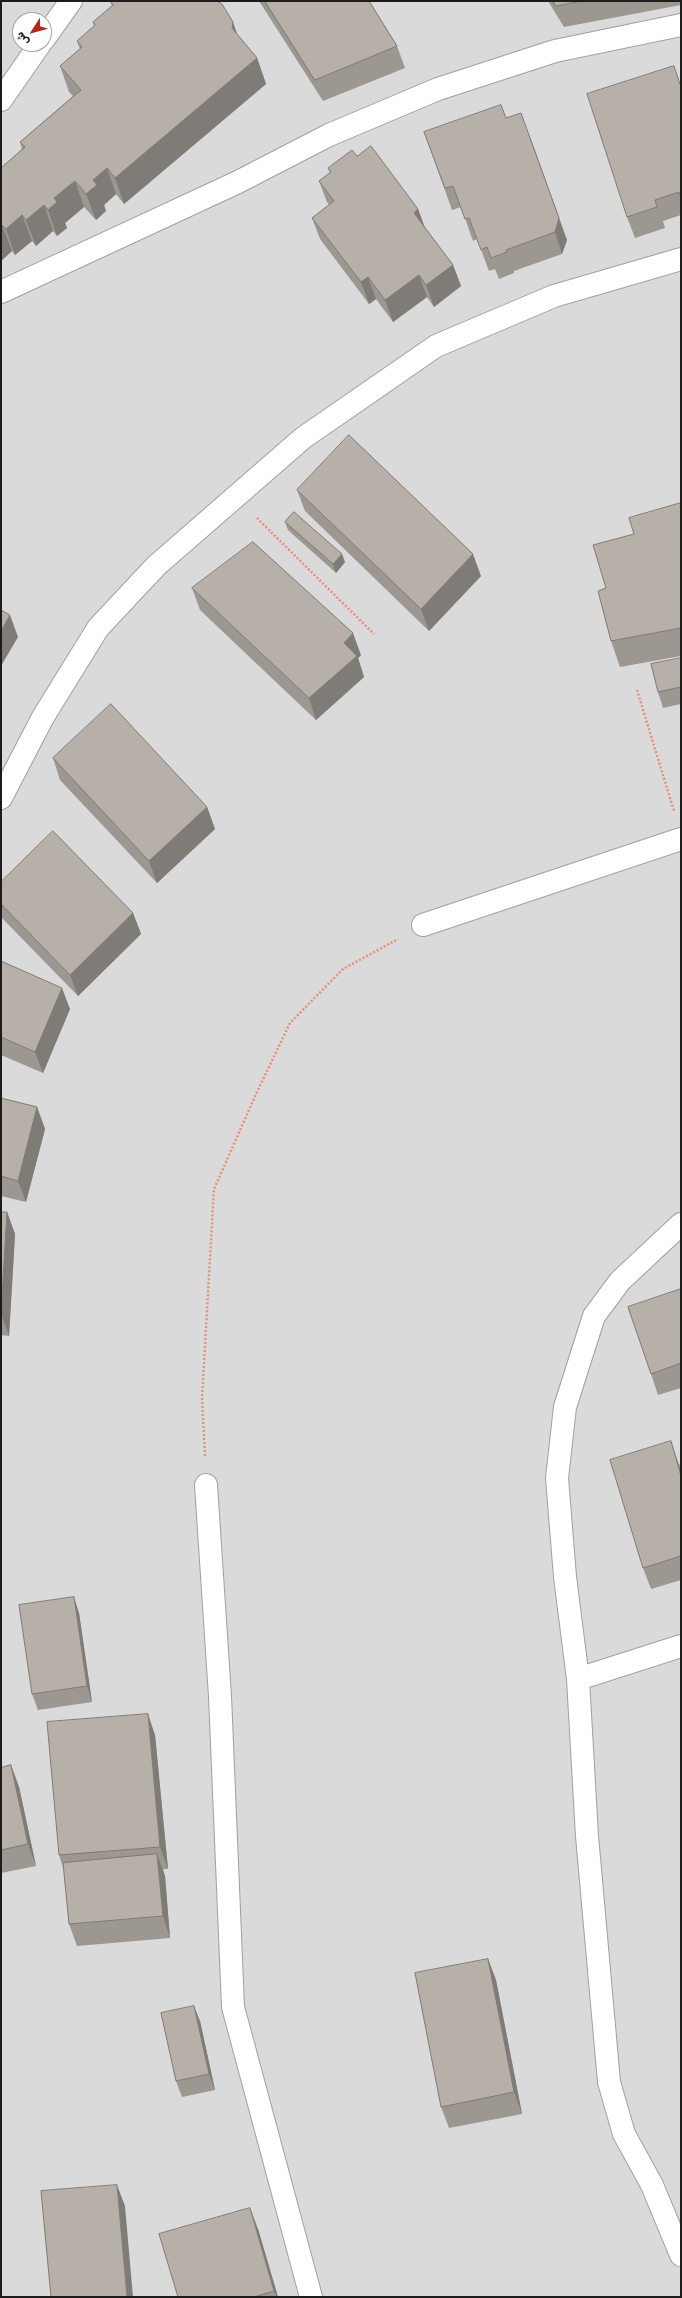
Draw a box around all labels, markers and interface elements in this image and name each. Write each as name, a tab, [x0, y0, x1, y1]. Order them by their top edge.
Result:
north arrow	[12, 12, 52, 52]
text: ش	[13, 29, 32, 48]

